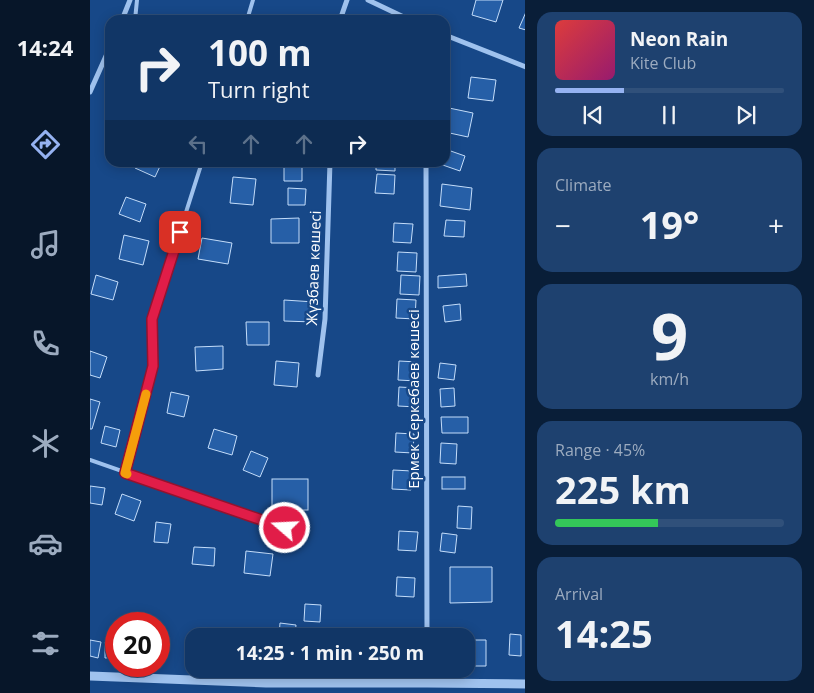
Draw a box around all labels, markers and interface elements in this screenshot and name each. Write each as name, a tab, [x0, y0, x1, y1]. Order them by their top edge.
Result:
text: Neon Rain	[630, 26, 728, 52]
text: 100 m	[208, 29, 312, 76]
text: 14:24	[17, 32, 73, 62]
icon: right	[125, 35, 190, 100]
text: Kite Club	[630, 52, 696, 74]
text: Turn right	[208, 74, 310, 104]
icon: previous	[579, 101, 607, 129]
icon: pause	[655, 101, 683, 129]
icon: next	[732, 101, 760, 129]
icon: directions	[28, 127, 63, 162]
icon: left	[184, 130, 212, 158]
icon: ahead	[237, 130, 265, 158]
icon: ahead	[290, 130, 318, 158]
icon: right	[343, 130, 371, 158]
text: Climate	[555, 174, 612, 196]
text: 19°	[640, 198, 699, 250]
text: −	[555, 206, 571, 244]
text: +	[768, 206, 784, 244]
street label: Жүзбаев көшесі	[301, 210, 325, 326]
pin	[159, 211, 201, 253]
icon: arrive	[166, 218, 194, 246]
icon: music	[28, 227, 63, 262]
text: 9	[651, 291, 688, 379]
street label: Ермек Серкебаев көшесі	[403, 309, 423, 489]
icon: phone	[28, 326, 63, 361]
text: km/h	[650, 368, 689, 390]
icon: climate	[28, 426, 63, 461]
text: Range · 45%	[555, 439, 645, 461]
text: 225 km	[555, 463, 691, 515]
position arrow	[258, 501, 310, 553]
icon: car	[28, 526, 63, 561]
text: Arrival	[555, 583, 603, 605]
text: 14:25	[555, 607, 653, 659]
speed limit sign: 20	[105, 612, 170, 677]
icon: filters	[28, 626, 63, 661]
text: 14:25 · 1 min · 250 m	[236, 640, 424, 666]

